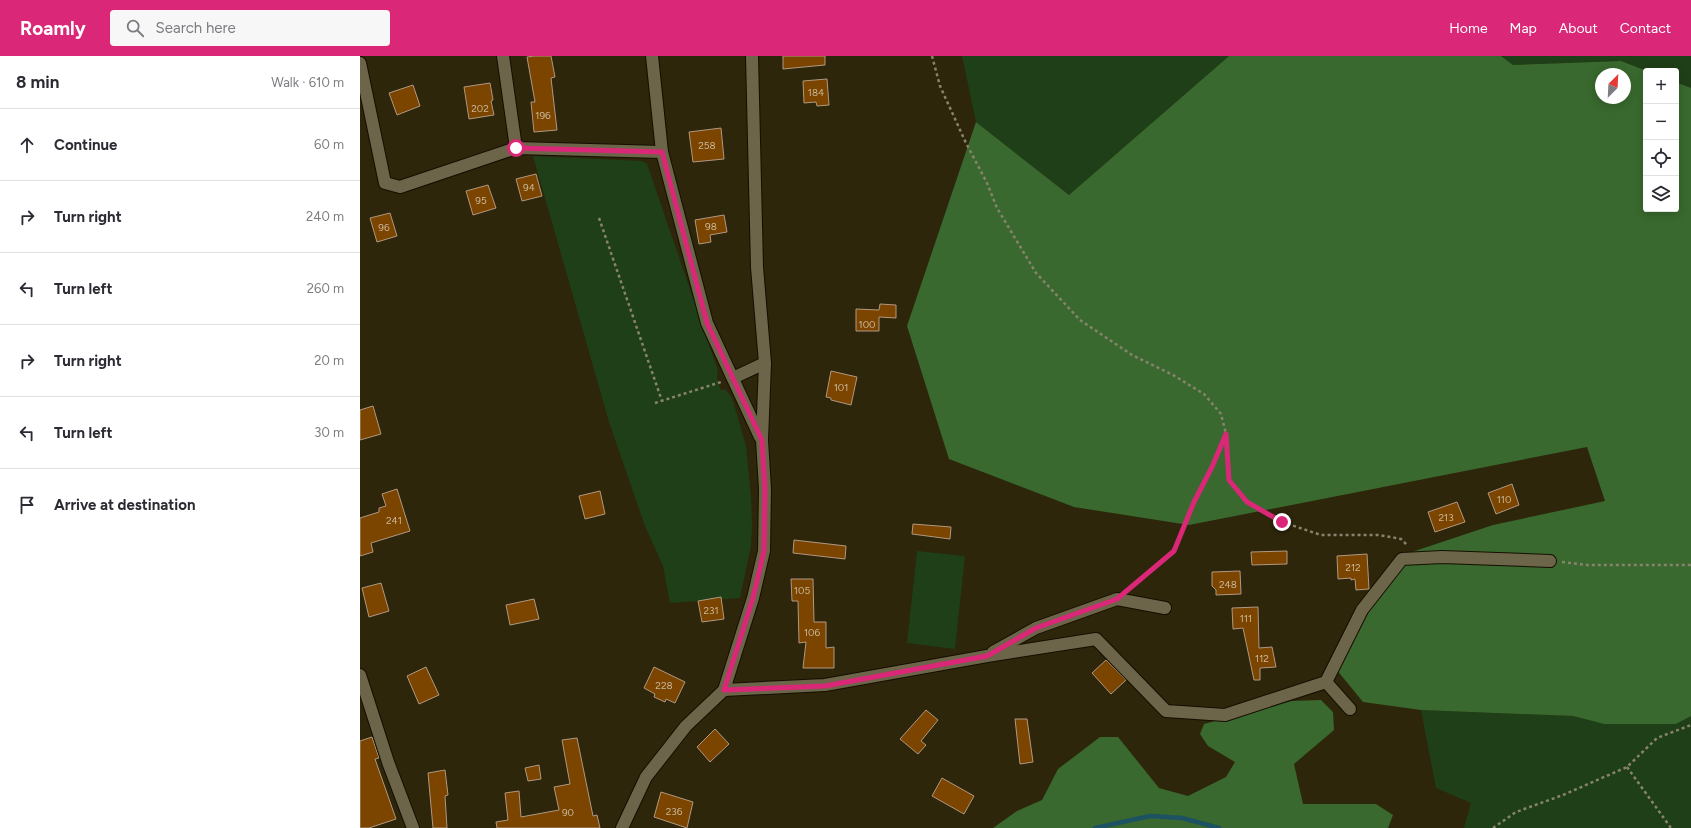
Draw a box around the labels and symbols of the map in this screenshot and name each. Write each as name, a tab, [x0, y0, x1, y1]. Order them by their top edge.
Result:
north arrow	[1595, 68, 1631, 104]
house number: 184	[808, 86, 824, 99]
house number: 202	[471, 102, 489, 115]
house number: 196	[535, 109, 551, 122]
route start	[507, 139, 525, 157]
house number: 258	[698, 139, 716, 152]
house number: 94	[523, 181, 535, 194]
house number: 95	[475, 194, 487, 207]
house number: 98	[705, 220, 717, 233]
house number: 96	[378, 221, 390, 234]
house number: 100	[859, 318, 875, 331]
house number: 101	[834, 381, 848, 394]
house number: 110	[1497, 493, 1511, 506]
house number: 213	[1438, 511, 1454, 524]
route end	[1273, 513, 1291, 531]
house number: 241	[386, 514, 402, 527]
house number: 212	[1345, 561, 1361, 574]
house number: 248	[1219, 578, 1237, 591]
house number: 105	[794, 584, 810, 597]
house number: 231	[703, 604, 719, 617]
house number: 111	[1240, 612, 1252, 625]
house number: 106	[804, 626, 820, 639]
house number: 112	[1255, 652, 1269, 665]
house number: 228	[655, 679, 673, 692]
house number: 236	[666, 805, 683, 818]
house number: 90	[562, 806, 574, 819]

